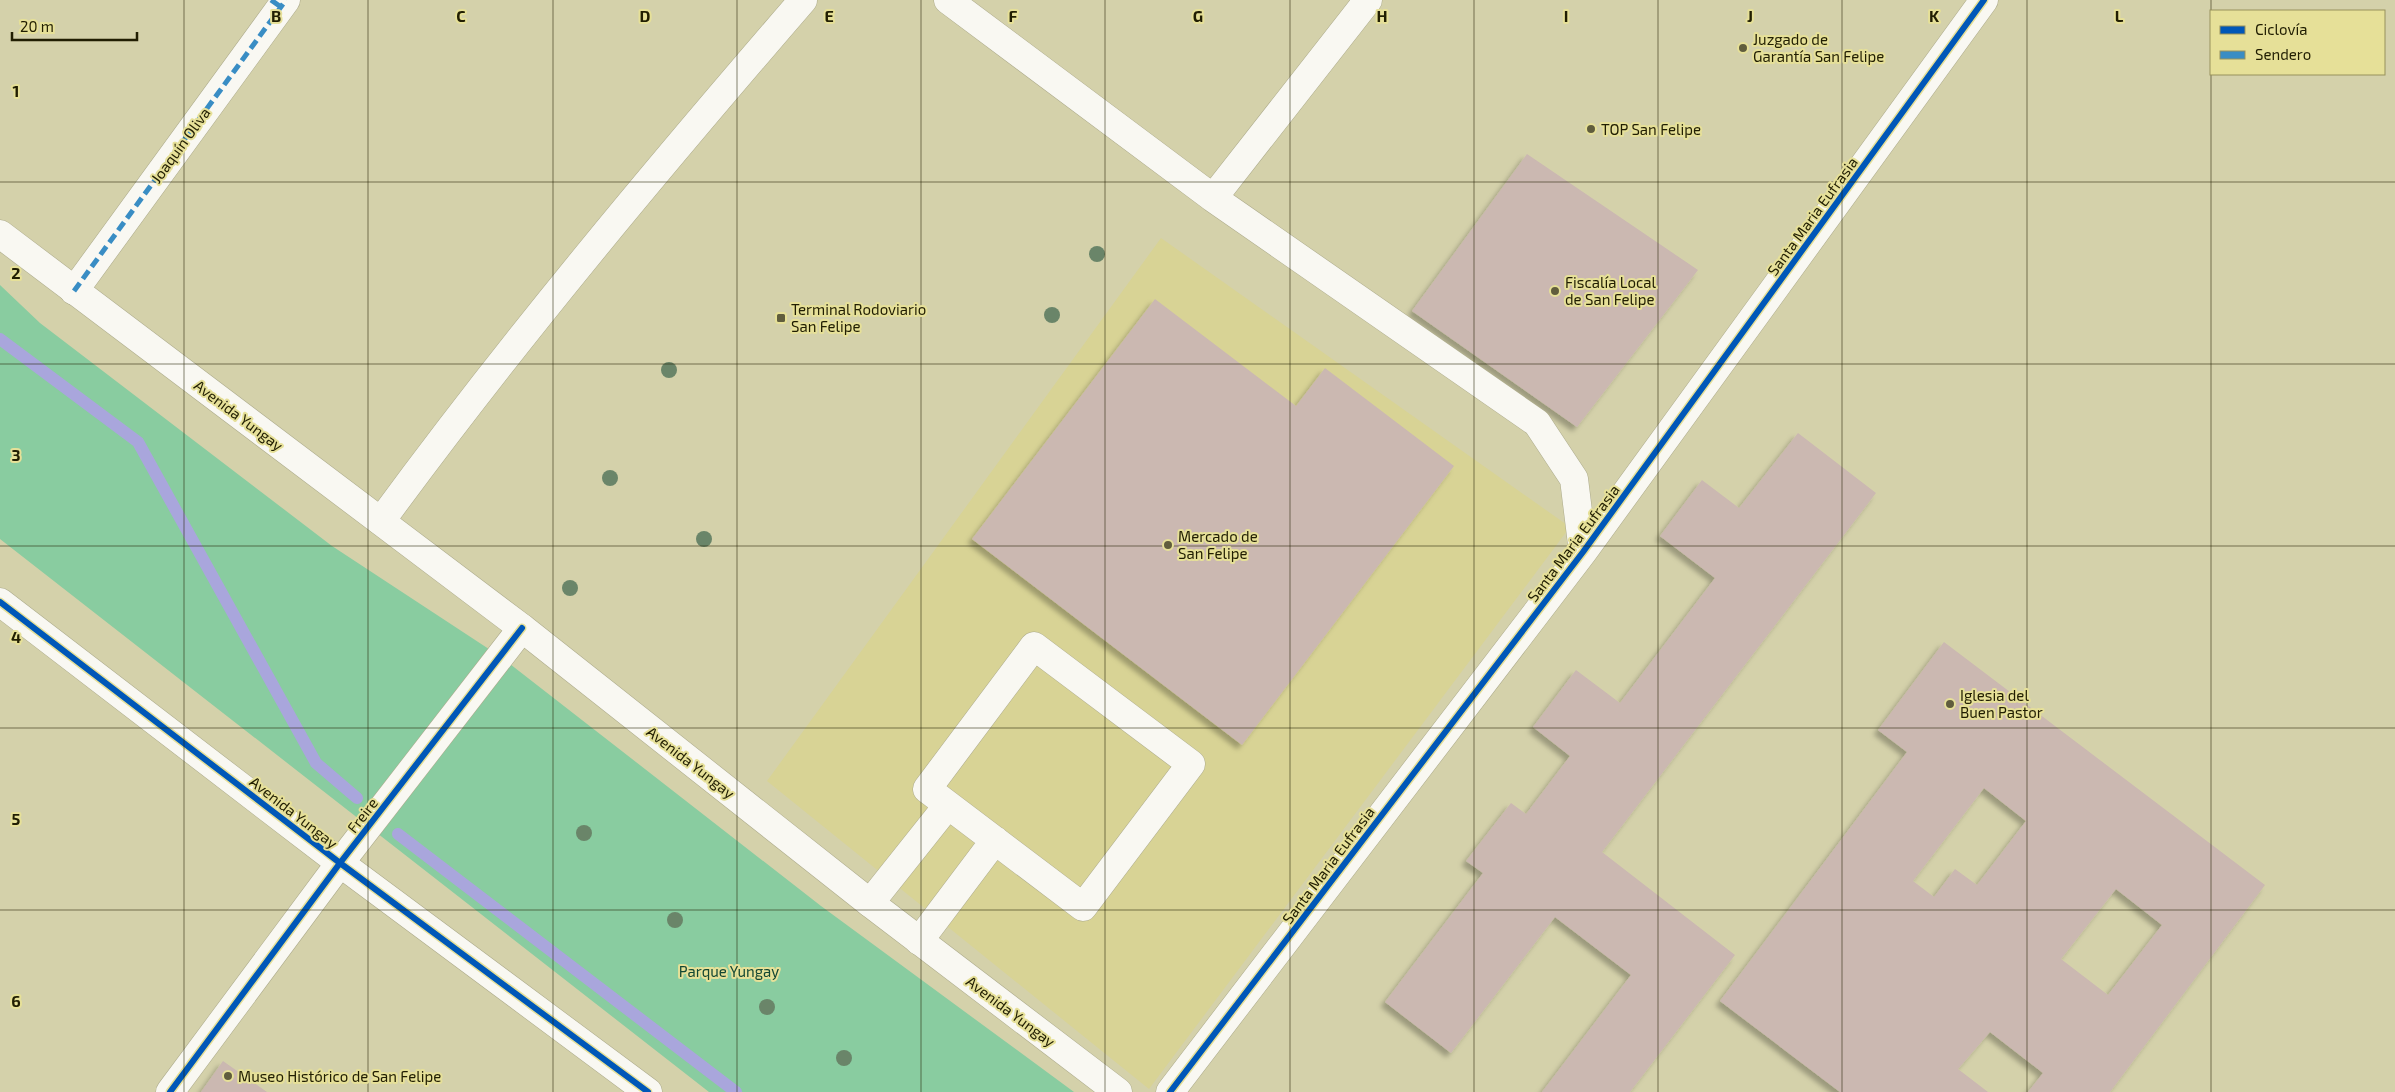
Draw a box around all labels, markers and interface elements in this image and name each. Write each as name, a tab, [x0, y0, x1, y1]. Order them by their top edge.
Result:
text: B	[271, 6, 281, 25]
text: C	[456, 6, 466, 25]
text: D	[640, 6, 651, 25]
text: E	[824, 6, 834, 25]
text: F	[1009, 6, 1018, 25]
text: G	[1193, 6, 1203, 25]
text: H	[1376, 6, 1388, 25]
text: I	[1564, 6, 1568, 25]
text: J	[1747, 6, 1753, 25]
text: K	[1929, 6, 1940, 25]
text: L	[2115, 6, 2124, 25]
scale bar	[12, 10, 138, 42]
legend	[2210, 10, 2385, 75]
text: 20 m	[20, 17, 54, 35]
text: Ciclovía	[2255, 20, 2307, 38]
place label: Juzgado de Garantía San Felipe	[1753, 30, 1884, 65]
marker: Juzgado de Garantía San Felipe	[1737, 42, 1749, 54]
text: Sendero	[2255, 45, 2311, 63]
text: 1	[13, 81, 19, 100]
street label: Joaquín Oliva	[147, 104, 213, 186]
place label: TOP San Felipe	[1601, 120, 1701, 138]
marker: TOP San Felipe	[1585, 123, 1597, 135]
street label: Santa Maria Eufrasia	[1763, 153, 1861, 279]
text: 2	[11, 263, 21, 282]
place label: Fiscalía Local de San Felipe	[1565, 273, 1657, 308]
marker: Fiscalía Local de San Felipe	[1549, 285, 1561, 297]
place label: Terminal Rodoviario San Felipe	[791, 300, 926, 335]
marker: Terminal Rodoviario San Felipe	[775, 312, 787, 324]
street label: Avenida Yungay	[191, 376, 287, 454]
text: 3	[11, 445, 21, 464]
street label: Santa Maria Eufrasia	[1523, 481, 1623, 605]
place label: Mercado de San Felipe	[1178, 527, 1258, 562]
marker: Mercado de San Felipe	[1162, 539, 1174, 551]
text: 4	[11, 627, 21, 646]
place label: Iglesia del Buen Pastor	[1960, 686, 2043, 721]
marker: Iglesia del Buen Pastor	[1944, 698, 1956, 710]
street label: Avenida Yungay	[643, 722, 739, 802]
street label: Avenida Yungay	[246, 772, 342, 852]
street label: Freire	[343, 794, 381, 836]
street label: Santa Maria Eufrasia	[1278, 803, 1378, 927]
text: 5	[12, 809, 21, 828]
park label: Parque Yungay	[679, 962, 779, 980]
street label: Avenida Yungay	[963, 972, 1059, 1050]
text: 6	[11, 991, 21, 1010]
place label: Museo Histórico de San Felipe	[238, 1067, 441, 1085]
marker: Museo Histórico de San Felipe	[222, 1070, 234, 1082]

